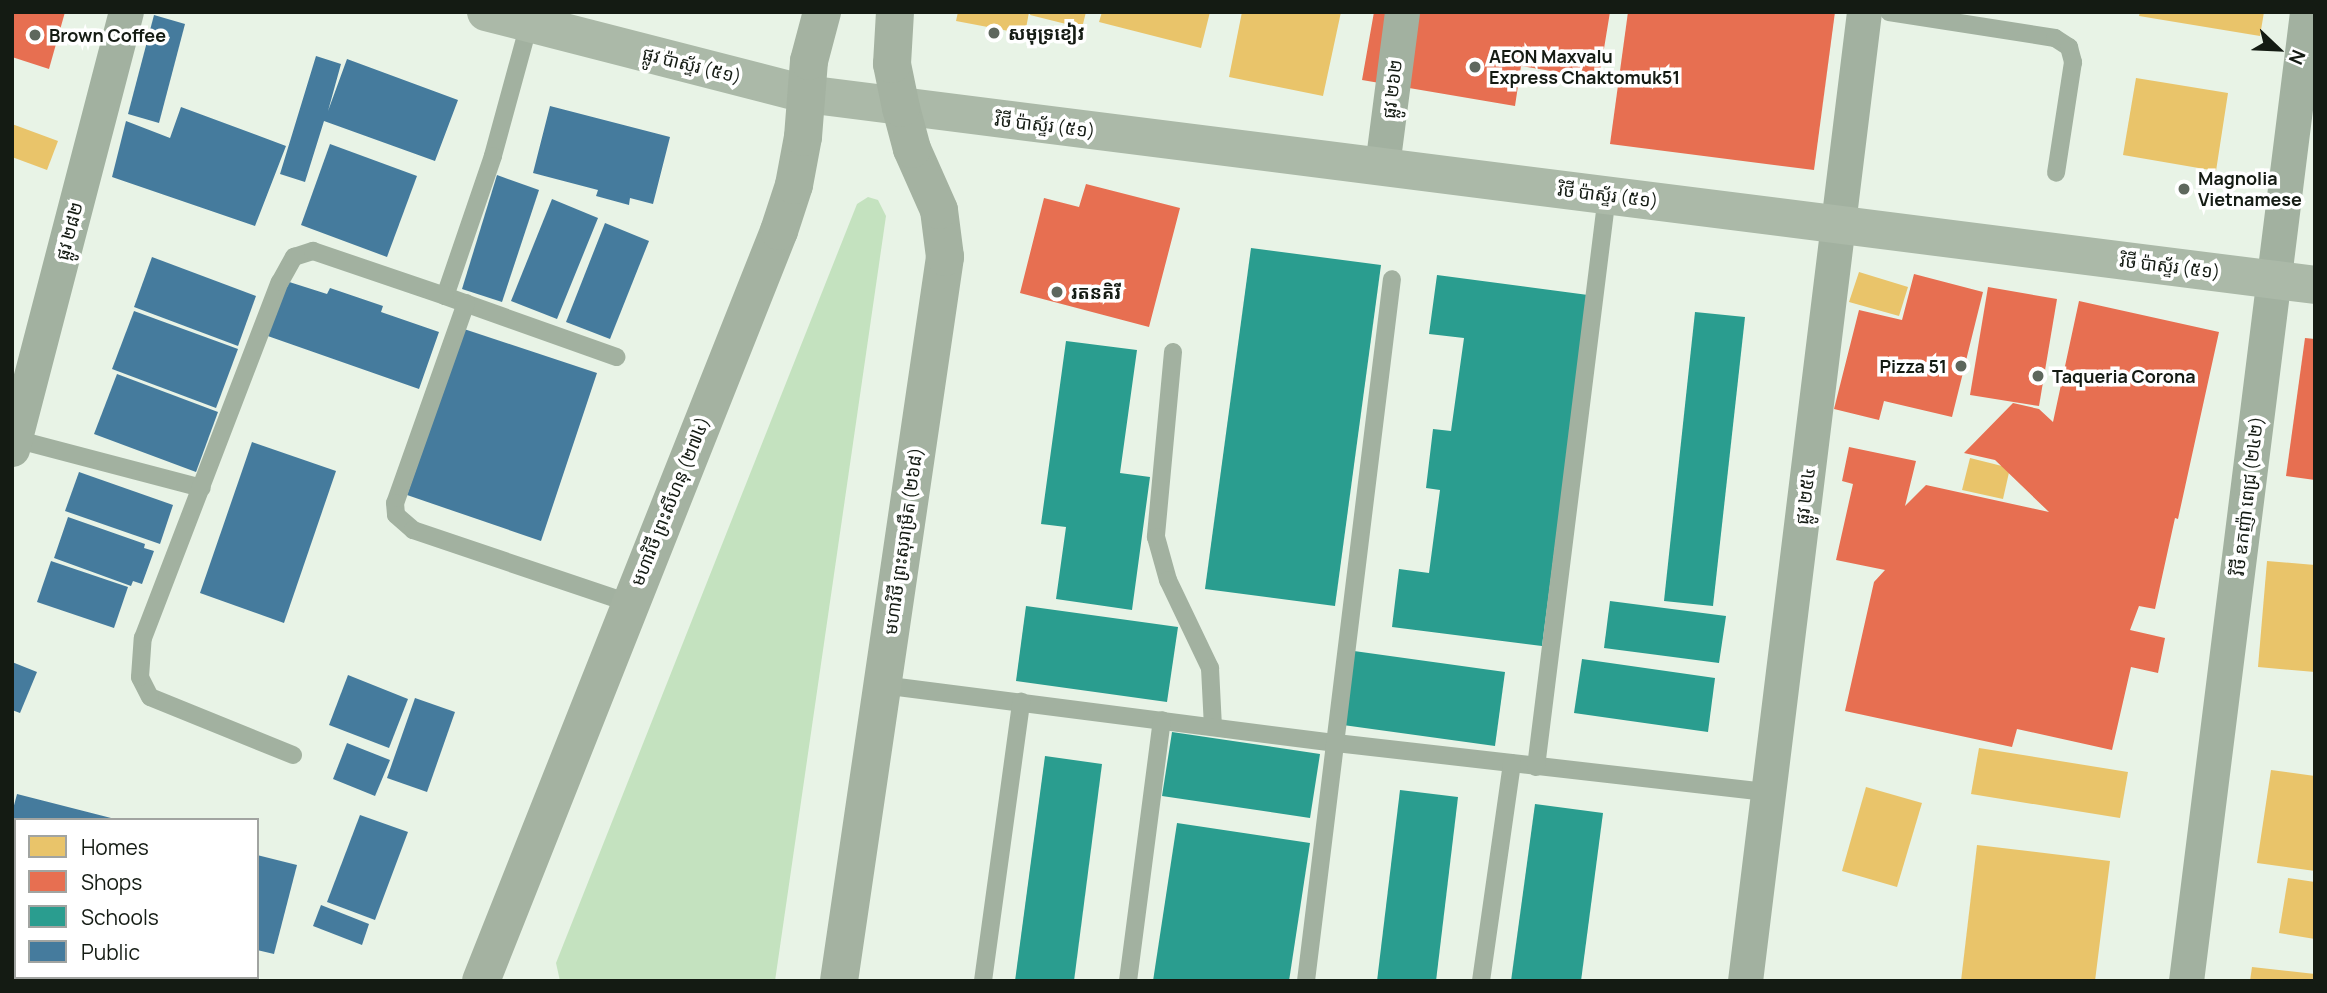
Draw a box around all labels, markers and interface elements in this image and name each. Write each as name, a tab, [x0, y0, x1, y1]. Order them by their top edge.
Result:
north arrow	[2243, 14, 2313, 84]
place label: សមុទ្រខៀវ	[1008, 22, 1085, 44]
place label: Brown Coffee	[49, 24, 166, 46]
marker: សមុទ្រខៀវ	[986, 25, 1002, 41]
marker: Brown Coffee	[27, 27, 43, 43]
street label: ផ្លូវ ប៉ាស្ទ័រ (៥១)	[640, 42, 744, 88]
place label: AEON Maxvalu Express Chaktomuk51	[1489, 46, 1680, 88]
text: N	[2283, 46, 2312, 69]
street label: ផ្លូវ ២៦២	[1378, 58, 1406, 120]
marker: AEON Maxvalu Express Chaktomuk51	[1467, 59, 1483, 75]
street label: វិថី ប៉ាស្ទ័រ (៥១)	[993, 108, 1097, 142]
place label: Magnolia Vietnamese	[2198, 168, 2302, 210]
street label: វិថី ប៉ាស្ទ័រ (៥១)	[1556, 178, 1660, 212]
marker: Magnolia Vietnamese	[2176, 181, 2192, 197]
street label: ផ្លូវ ២៨២	[51, 200, 87, 262]
street label: វិថី ប៉ាស្ទ័រ (៥១)	[2118, 249, 2222, 283]
place label: រតនគិរី	[1071, 281, 1121, 303]
marker: រតនគិរី	[1049, 284, 1065, 300]
place label: Pizza 51	[1879, 355, 1947, 377]
marker: Pizza 51	[1953, 358, 1969, 374]
place label: Taqueria Corona	[2052, 365, 2196, 387]
marker: Taqueria Corona	[2030, 368, 2046, 384]
street label: មហាវិថី ព្រះសីហនុ (២៧៤)	[626, 413, 714, 589]
street label: វិថី ឧកញ៉ា ពេជ្រ (២៤២)	[2227, 415, 2267, 577]
street label: មហាវិថី ព្រះសុរាម្រឹត (២៦៨)	[879, 446, 927, 636]
street label: ផ្លូវ ២៥៤	[1791, 466, 1819, 526]
legend	[14, 818, 259, 979]
text: Homes	[81, 833, 149, 861]
text: Shops	[81, 868, 142, 896]
text: Schools	[81, 903, 159, 931]
text: Public	[81, 938, 140, 966]

